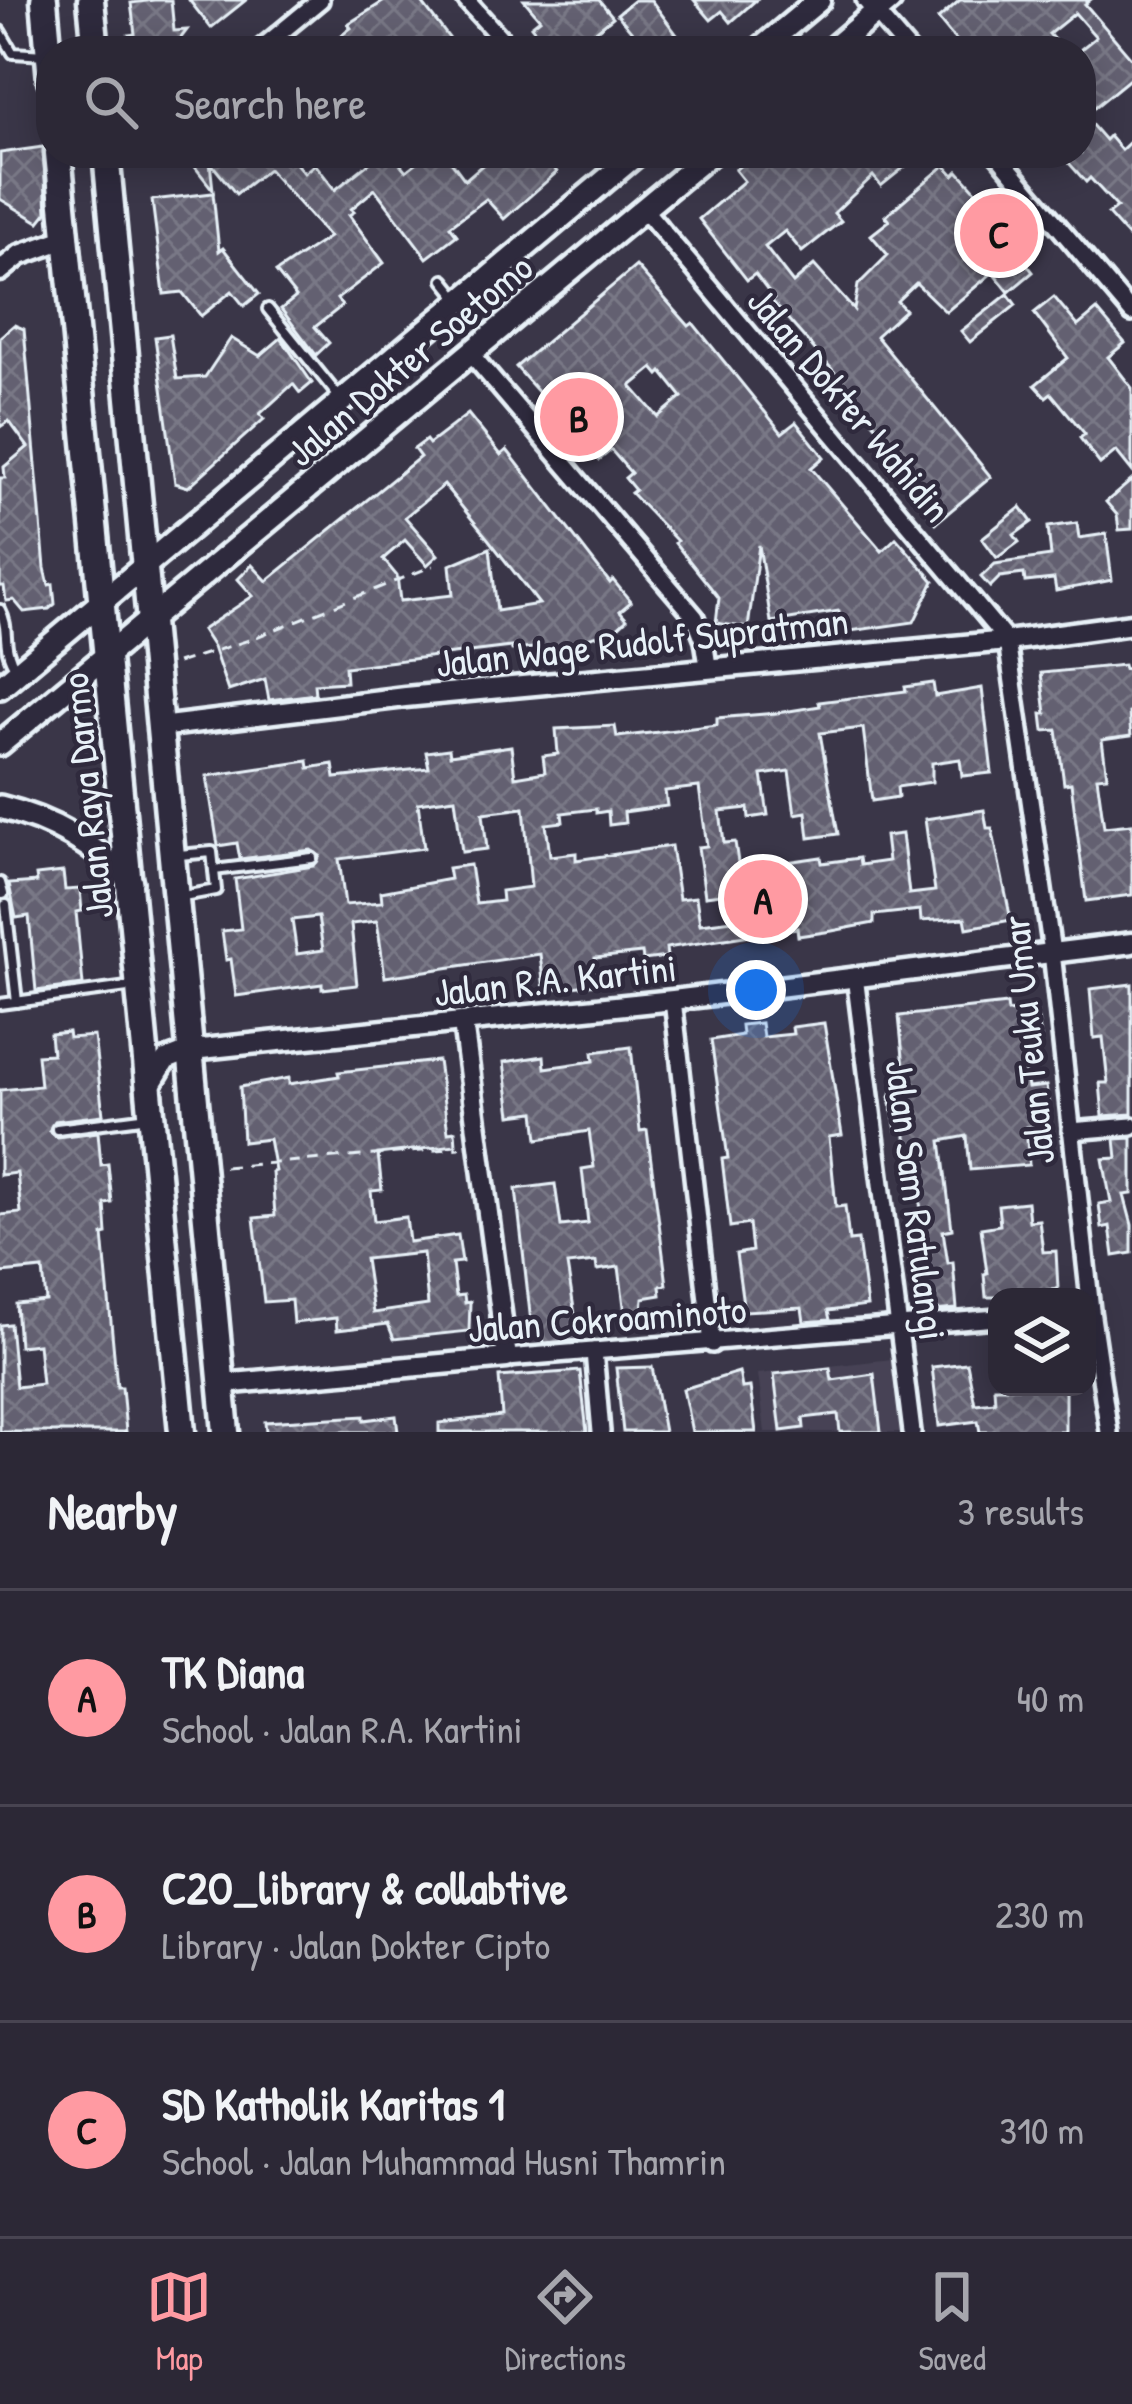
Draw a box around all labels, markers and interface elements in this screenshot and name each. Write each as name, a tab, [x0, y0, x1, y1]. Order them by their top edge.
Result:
search box	[36, 36, 1096, 168]
icon: search	[78, 69, 144, 135]
text: Search here	[174, 72, 366, 133]
pin: C	[960, 188, 1038, 278]
street label: Jalan Dokter Soetomo	[275, 240, 543, 478]
street label: Jalan Dokter Wahidin	[736, 275, 964, 533]
pin: B	[540, 372, 618, 462]
street label: Jalan Wage Rudolf Supratman	[433, 593, 851, 689]
street label: Jalan Raya Darmo	[47, 671, 125, 921]
pin: A	[724, 854, 802, 944]
street label: Jalan Teuku Umar	[988, 913, 1066, 1167]
street label: Jalan R.A. Kartini	[431, 940, 679, 1018]
your location	[726, 960, 786, 1020]
street label: Jalan Sam Ratulangi	[874, 1057, 960, 1343]
street label: Jalan Cokroaminoto	[466, 1282, 748, 1354]
map controls	[988, 1288, 1096, 1396]
button: layers	[988, 1288, 1096, 1396]
text: Nearby	[48, 1476, 178, 1545]
text: 3 results	[958, 1484, 1084, 1537]
text: TK Diana	[162, 1641, 304, 1702]
text: A	[77, 1671, 97, 1724]
text: 40 m	[1016, 1671, 1084, 1724]
text: School · Jalan R.A. Kartini	[162, 1702, 523, 1755]
text: C2O_library & collabtive	[162, 1857, 568, 1918]
text: B	[77, 1887, 97, 1940]
text: 230 m	[995, 1887, 1084, 1940]
text: Library · Jalan Dokter Cipto	[162, 1918, 550, 1971]
text: SD Katholik Karitas 1	[162, 2073, 505, 2134]
text: C	[76, 2103, 98, 2156]
text: 310 m	[999, 2103, 1084, 2156]
text: School · Jalan Muhammad Husni Thamrin	[162, 2134, 726, 2187]
tab: Map	[146, 2264, 212, 2380]
tab: Directions	[505, 2264, 626, 2380]
tab: Saved	[918, 2264, 986, 2380]

